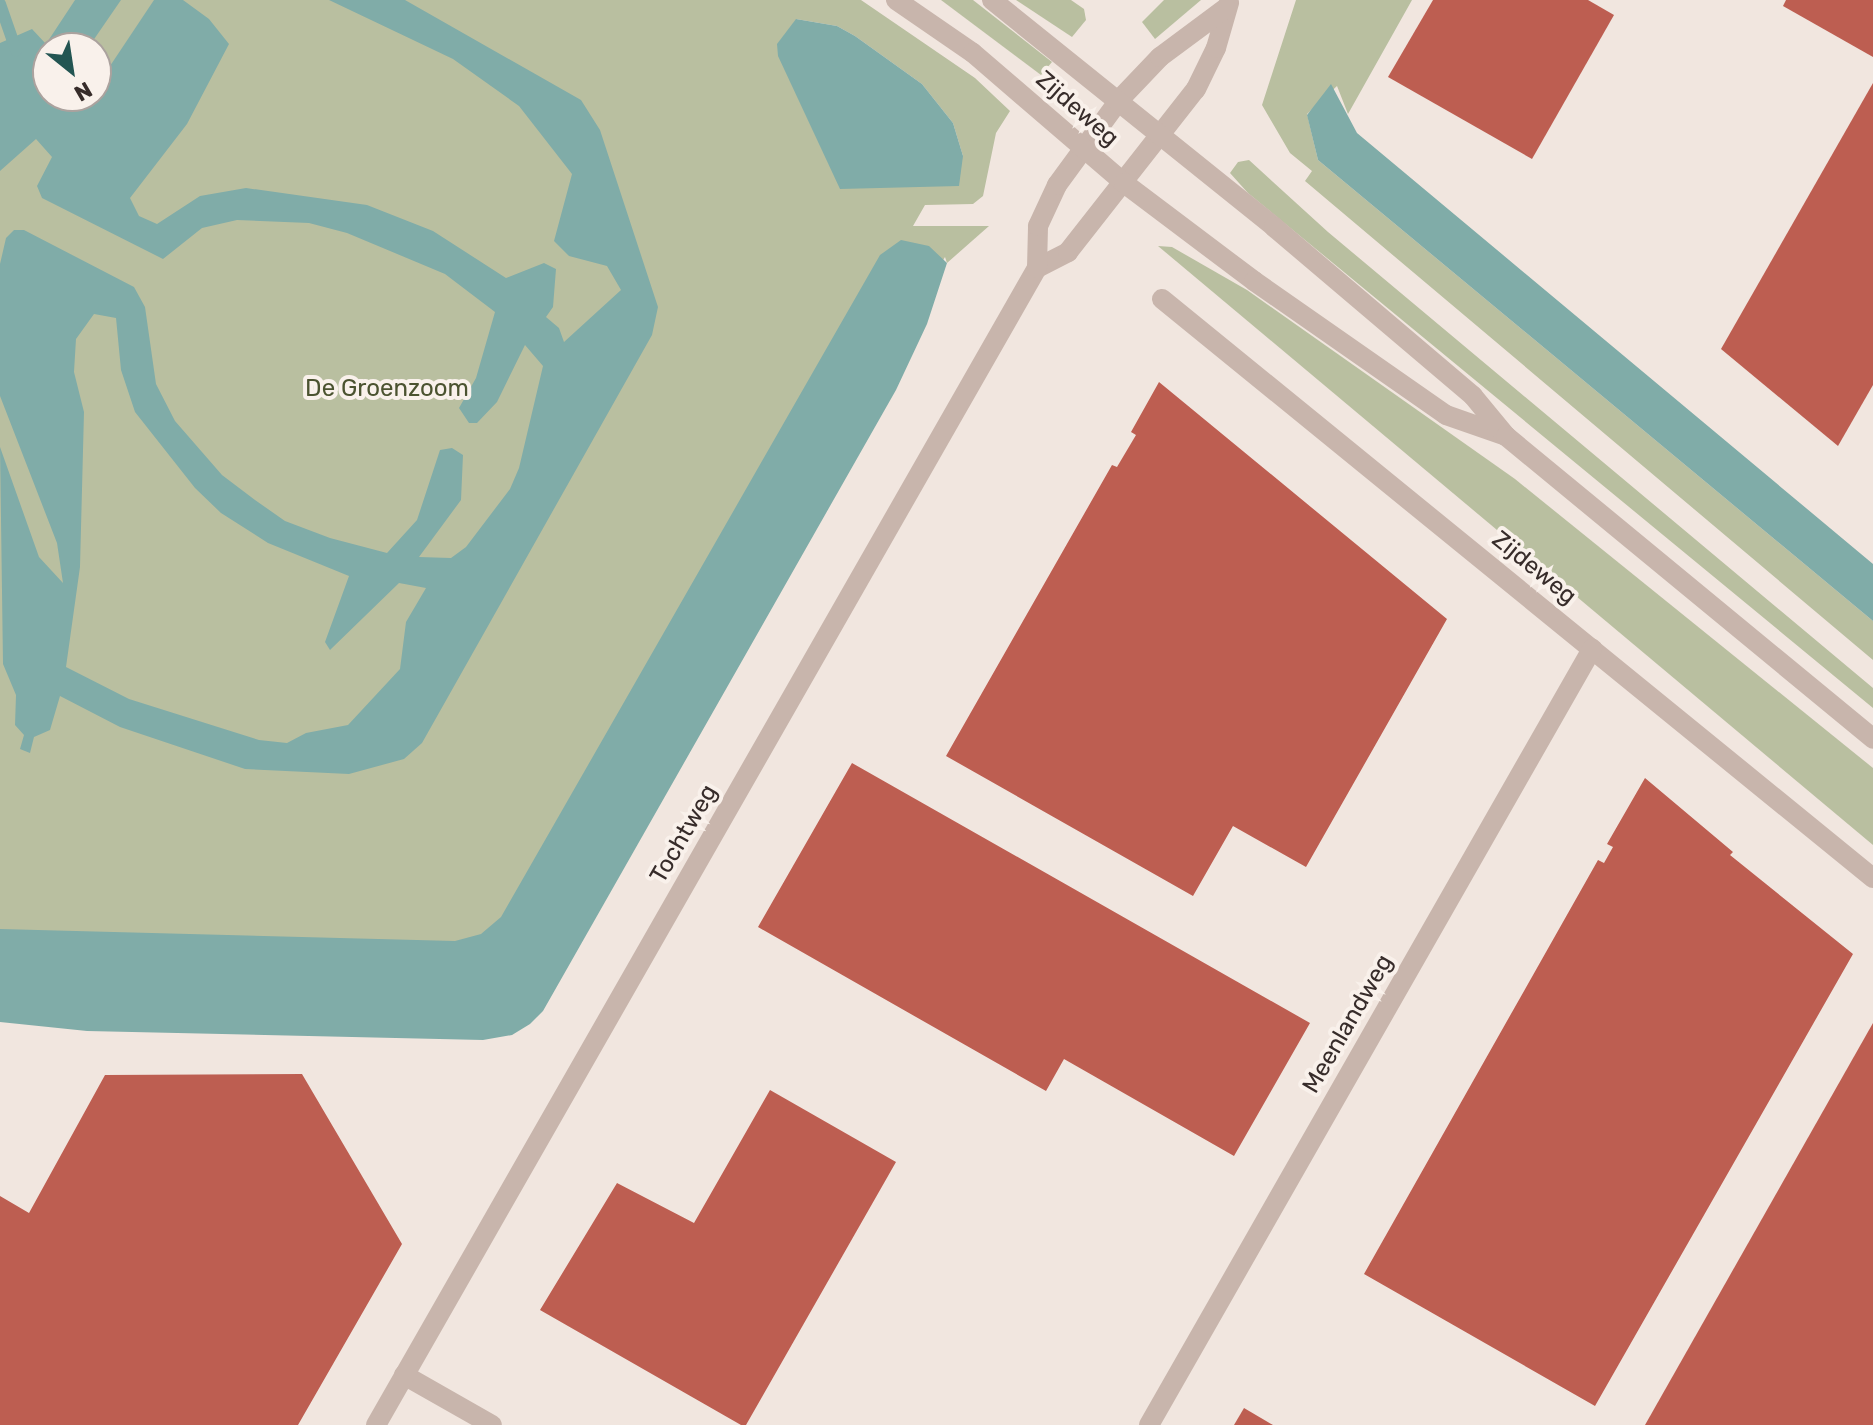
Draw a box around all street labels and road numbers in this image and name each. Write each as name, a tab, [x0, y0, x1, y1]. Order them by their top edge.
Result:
street label: Zijdeweg	[1030, 65, 1124, 153]
street label: Zijdeweg	[1486, 525, 1582, 611]
street label: Tochtweg	[644, 780, 724, 888]
street label: Meenlandweg	[1297, 950, 1399, 1098]

